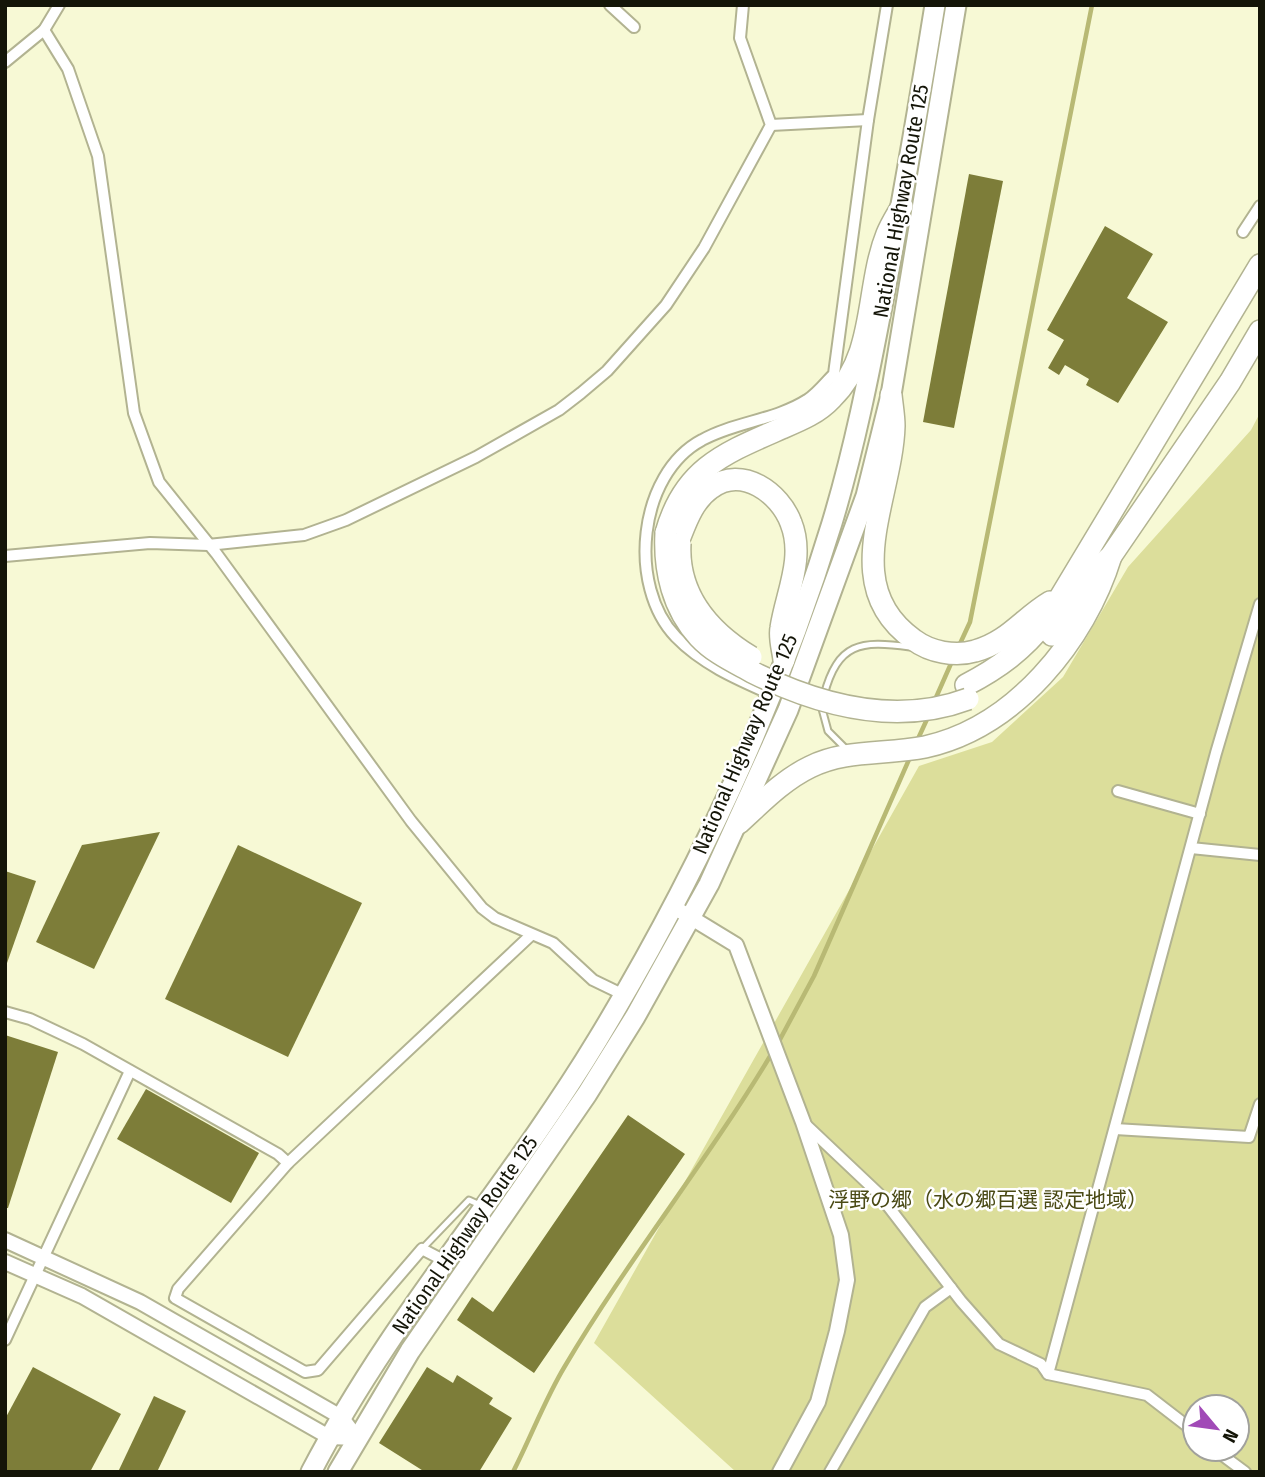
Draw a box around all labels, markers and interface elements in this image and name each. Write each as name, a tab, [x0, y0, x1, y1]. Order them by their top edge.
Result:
street label: National Highway Route 125	[868, 82, 934, 320]
street label: National Highway Route 125	[687, 630, 803, 858]
street label: National Highway Route 125	[386, 1131, 544, 1339]
park label: 浮野の郷（水の郷百選 認定地域）	[828, 1187, 1148, 1213]
north arrow	[1181, 1393, 1251, 1463]
text: N	[1218, 1425, 1243, 1447]

